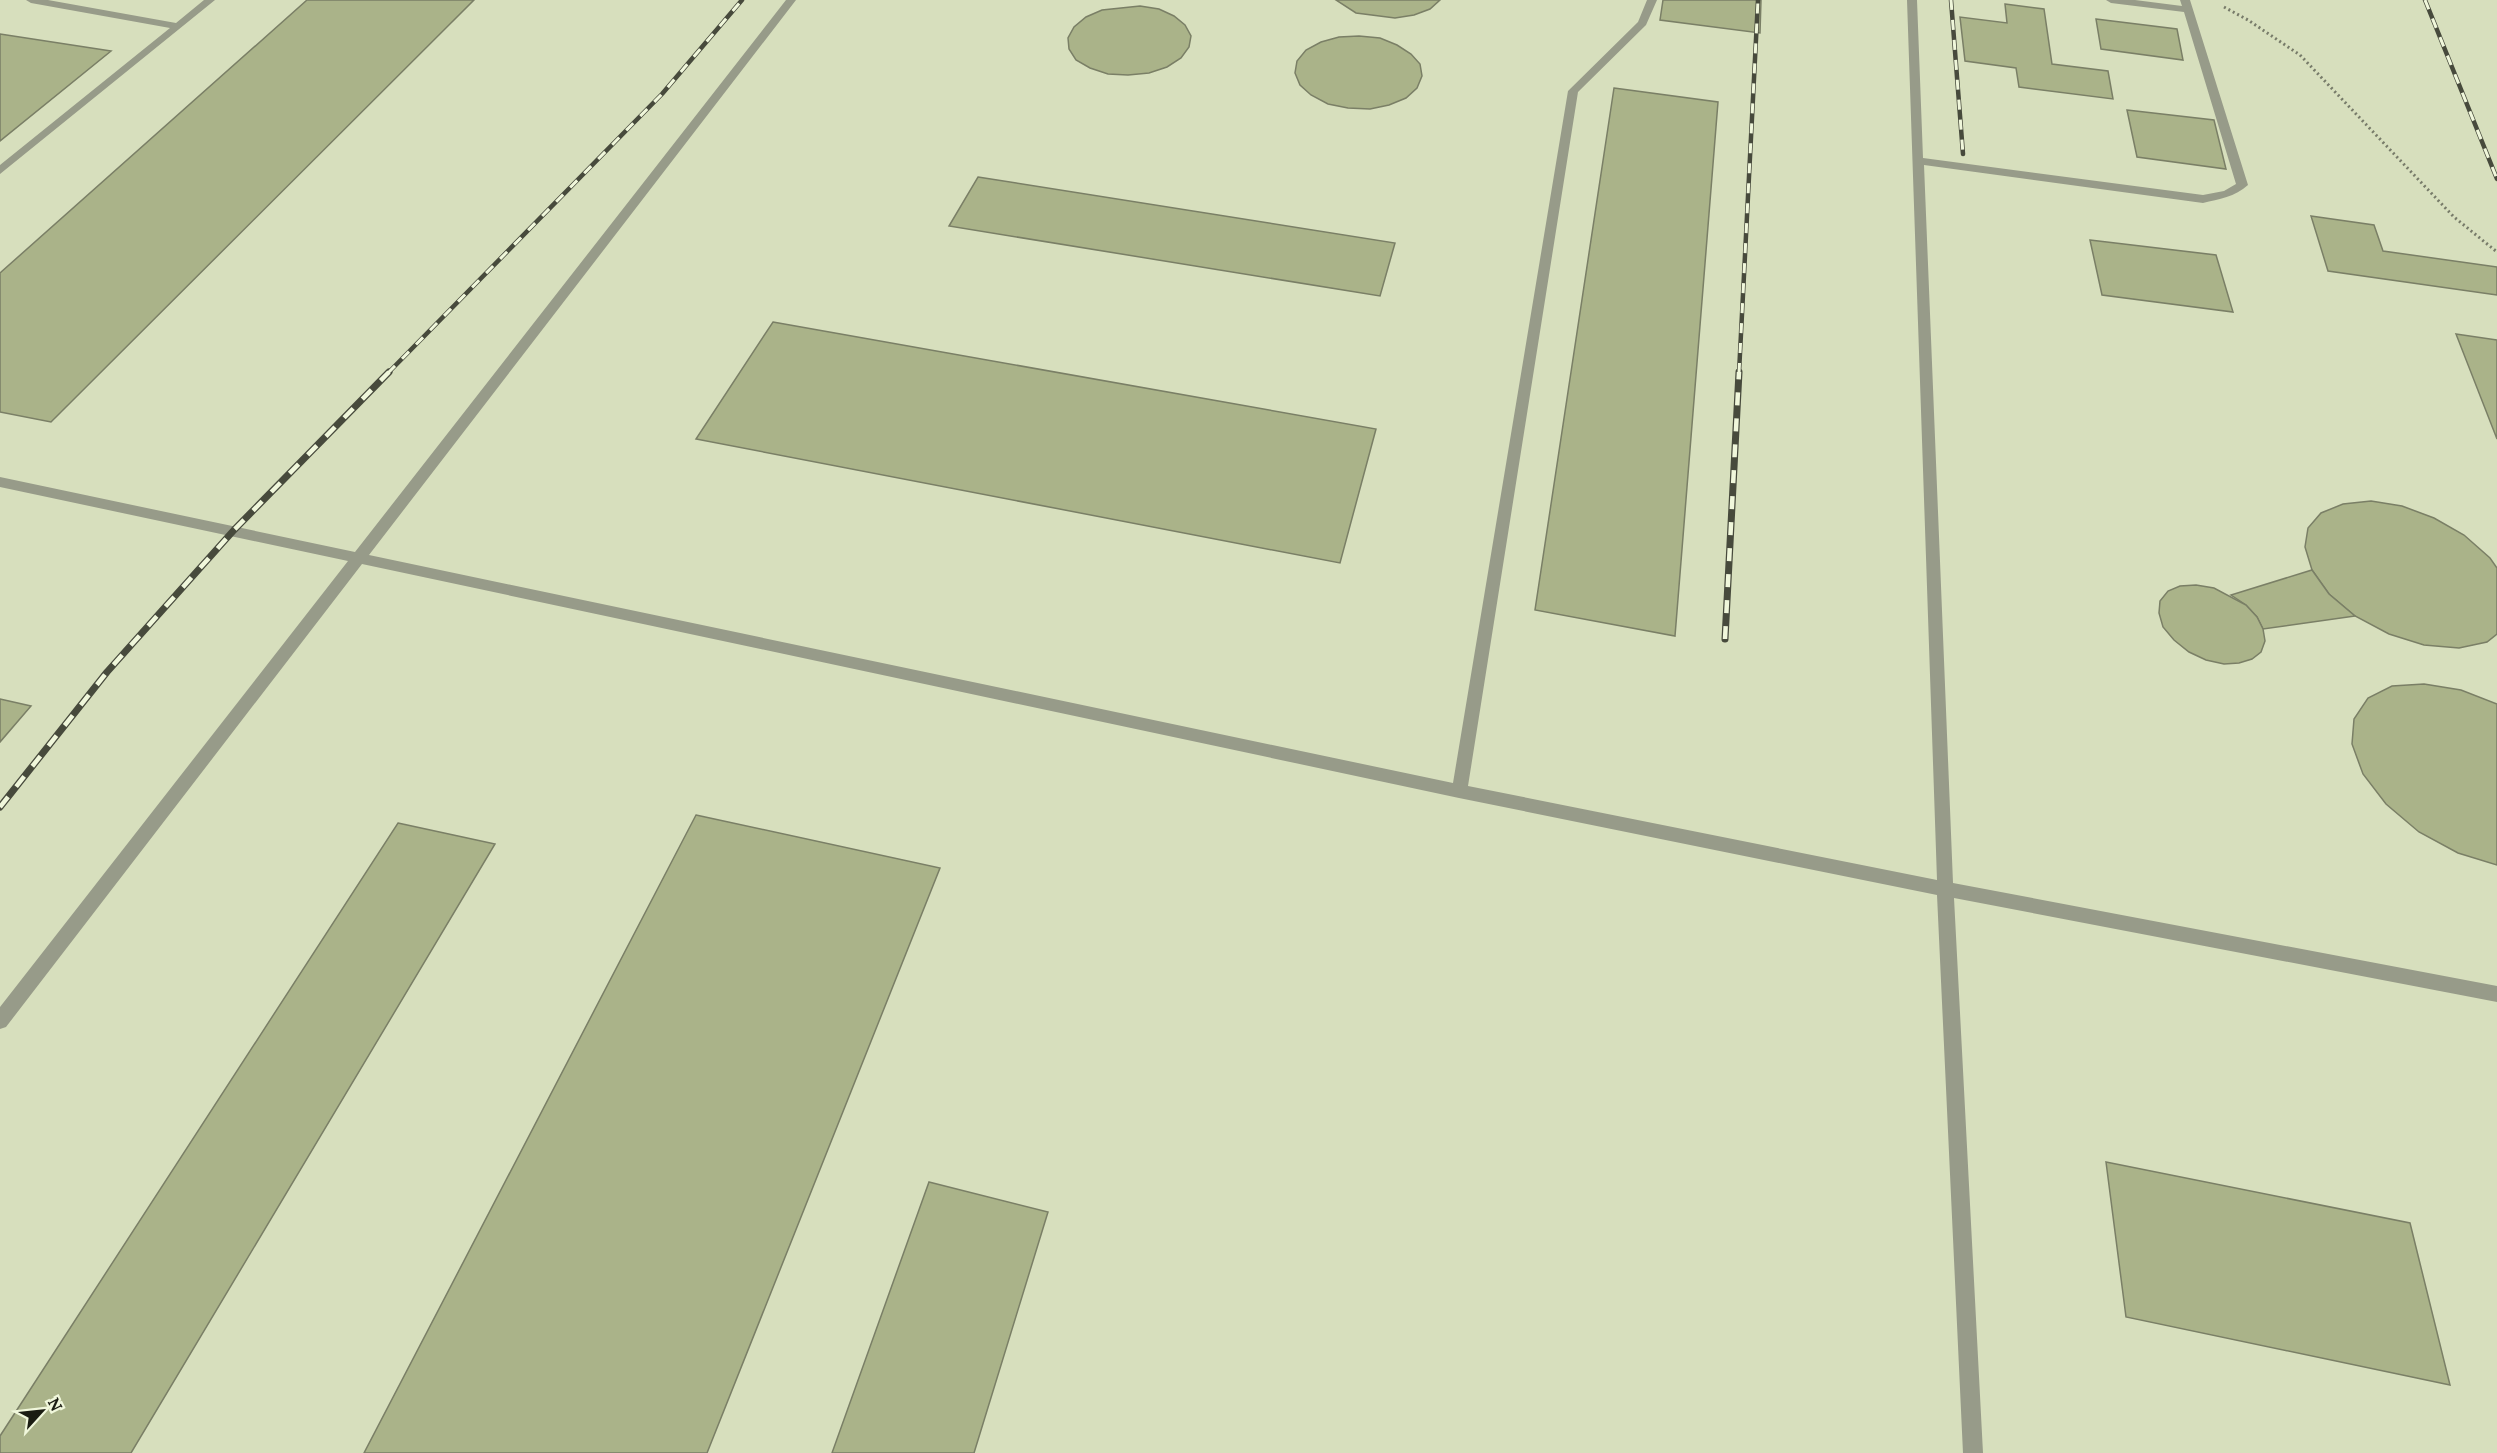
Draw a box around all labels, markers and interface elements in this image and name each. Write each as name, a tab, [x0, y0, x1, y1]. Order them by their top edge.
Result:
north arrow	[12, 1381, 72, 1441]
text: N	[44, 1394, 67, 1414]

